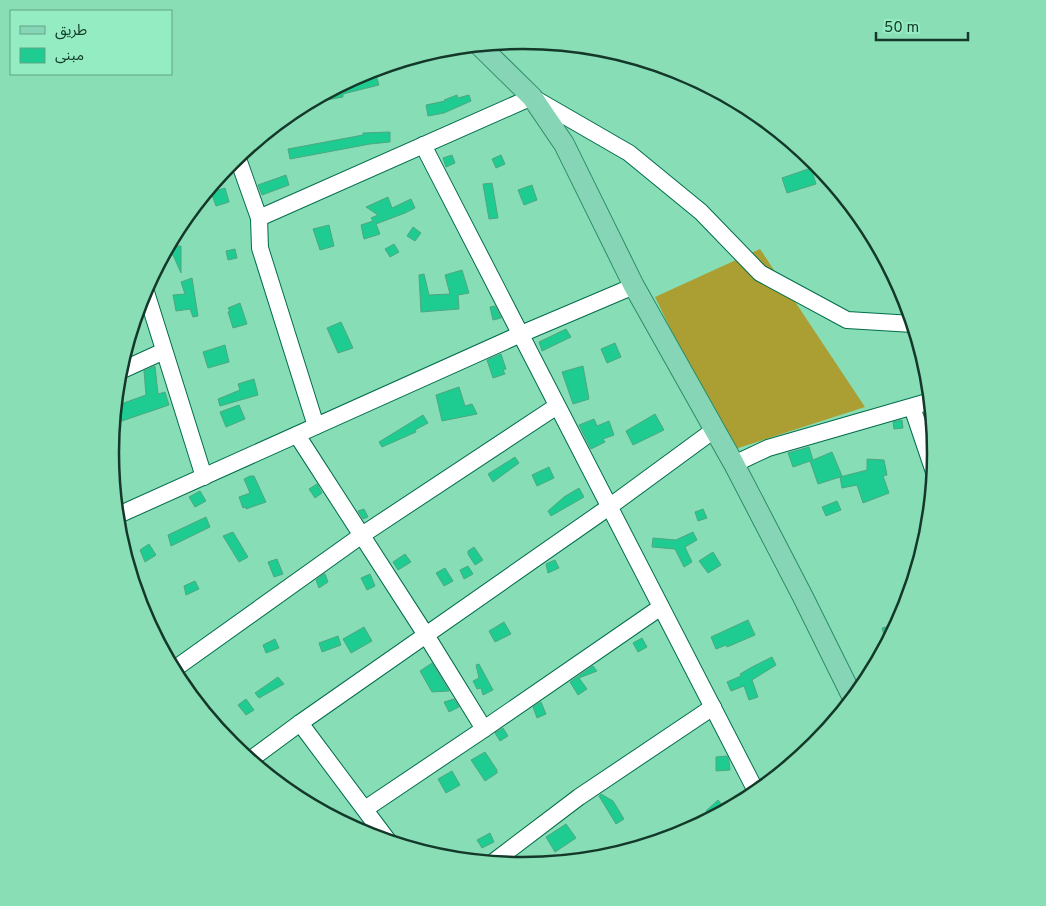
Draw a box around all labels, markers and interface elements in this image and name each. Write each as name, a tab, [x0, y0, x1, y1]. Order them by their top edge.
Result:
legend	[10, 10, 172, 75]
scale bar	[876, 10, 968, 42]
text: 50 m	[884, 19, 919, 38]
text: طريق	[55, 22, 87, 41]
text: مبنى	[55, 47, 84, 66]

